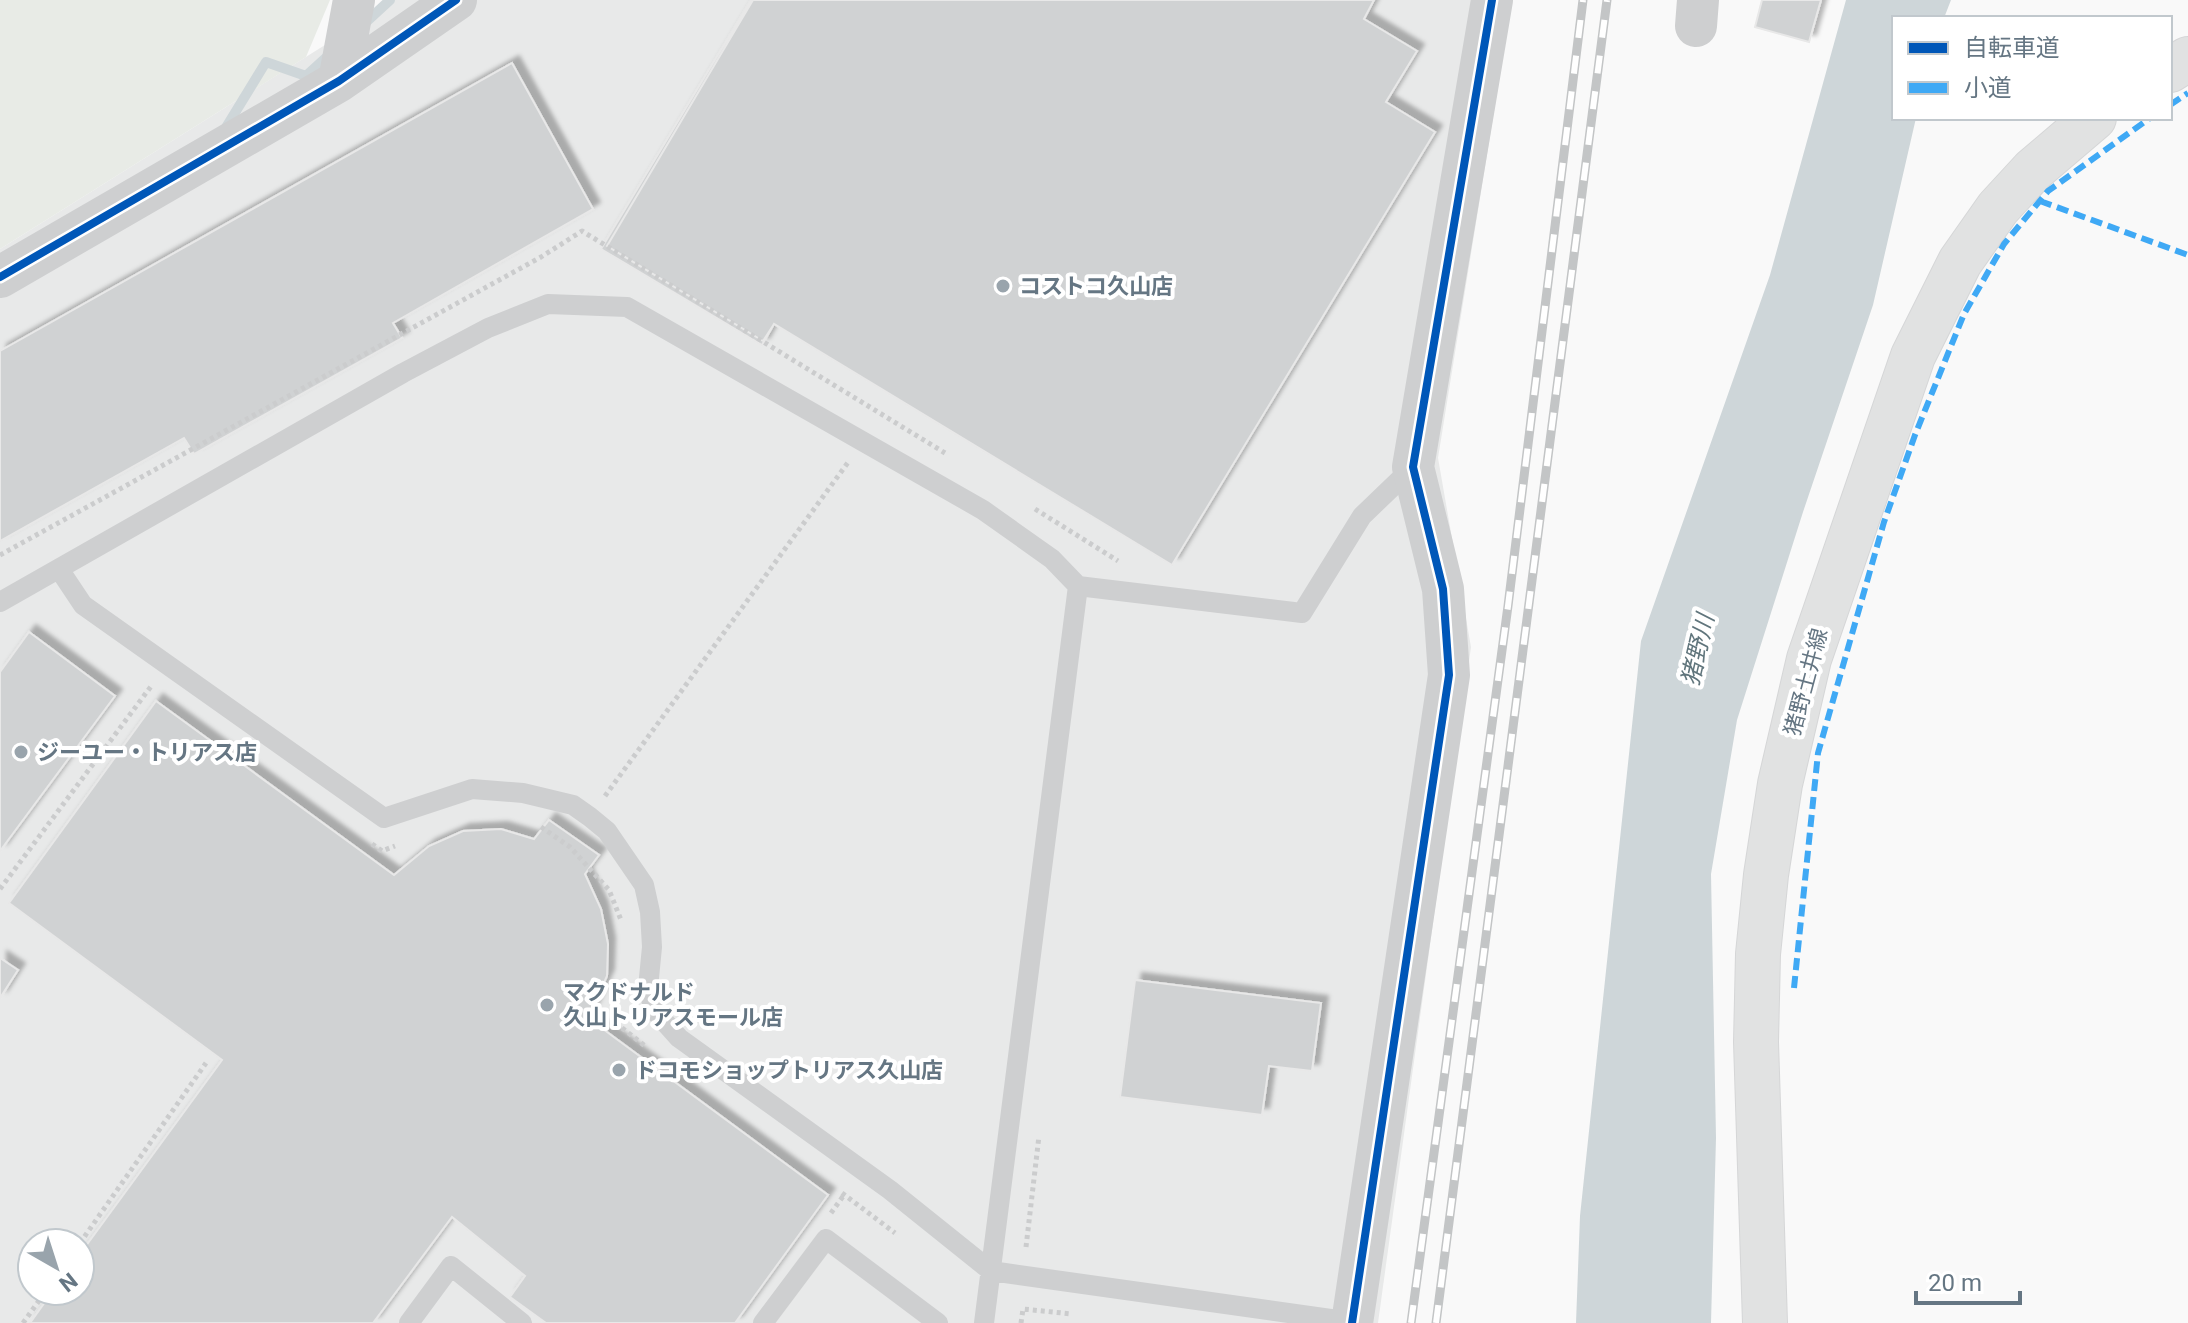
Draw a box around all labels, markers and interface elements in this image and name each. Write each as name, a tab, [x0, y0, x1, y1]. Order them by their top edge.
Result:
legend	[1892, 16, 2172, 120]
text: 自転車道	[1964, 34, 2060, 62]
text: 小道	[1964, 74, 2012, 102]
place label: コストコ久山店	[1019, 274, 1173, 299]
marker: コストコ久山店	[994, 277, 1012, 295]
water label: 猪野川	[1676, 609, 1720, 688]
street label: 猪野土井線	[1780, 626, 1832, 738]
place label: ジーユー・トリアス店	[37, 740, 257, 765]
marker: ジーユー・トリアス店	[12, 743, 30, 761]
place label: マクドナルド 久山トリアスモール店	[563, 980, 783, 1030]
marker: マクドナルド 久山トリアスモール店	[538, 996, 556, 1014]
place label: ドコモショップトリアス久山店	[635, 1058, 943, 1083]
marker: ドコモショップトリアス久山店	[610, 1061, 628, 1079]
north arrow	[16, 1227, 96, 1307]
scale bar	[1916, 1255, 2020, 1305]
text: N	[54, 1268, 82, 1297]
text: 20 m	[1928, 1269, 1982, 1297]

